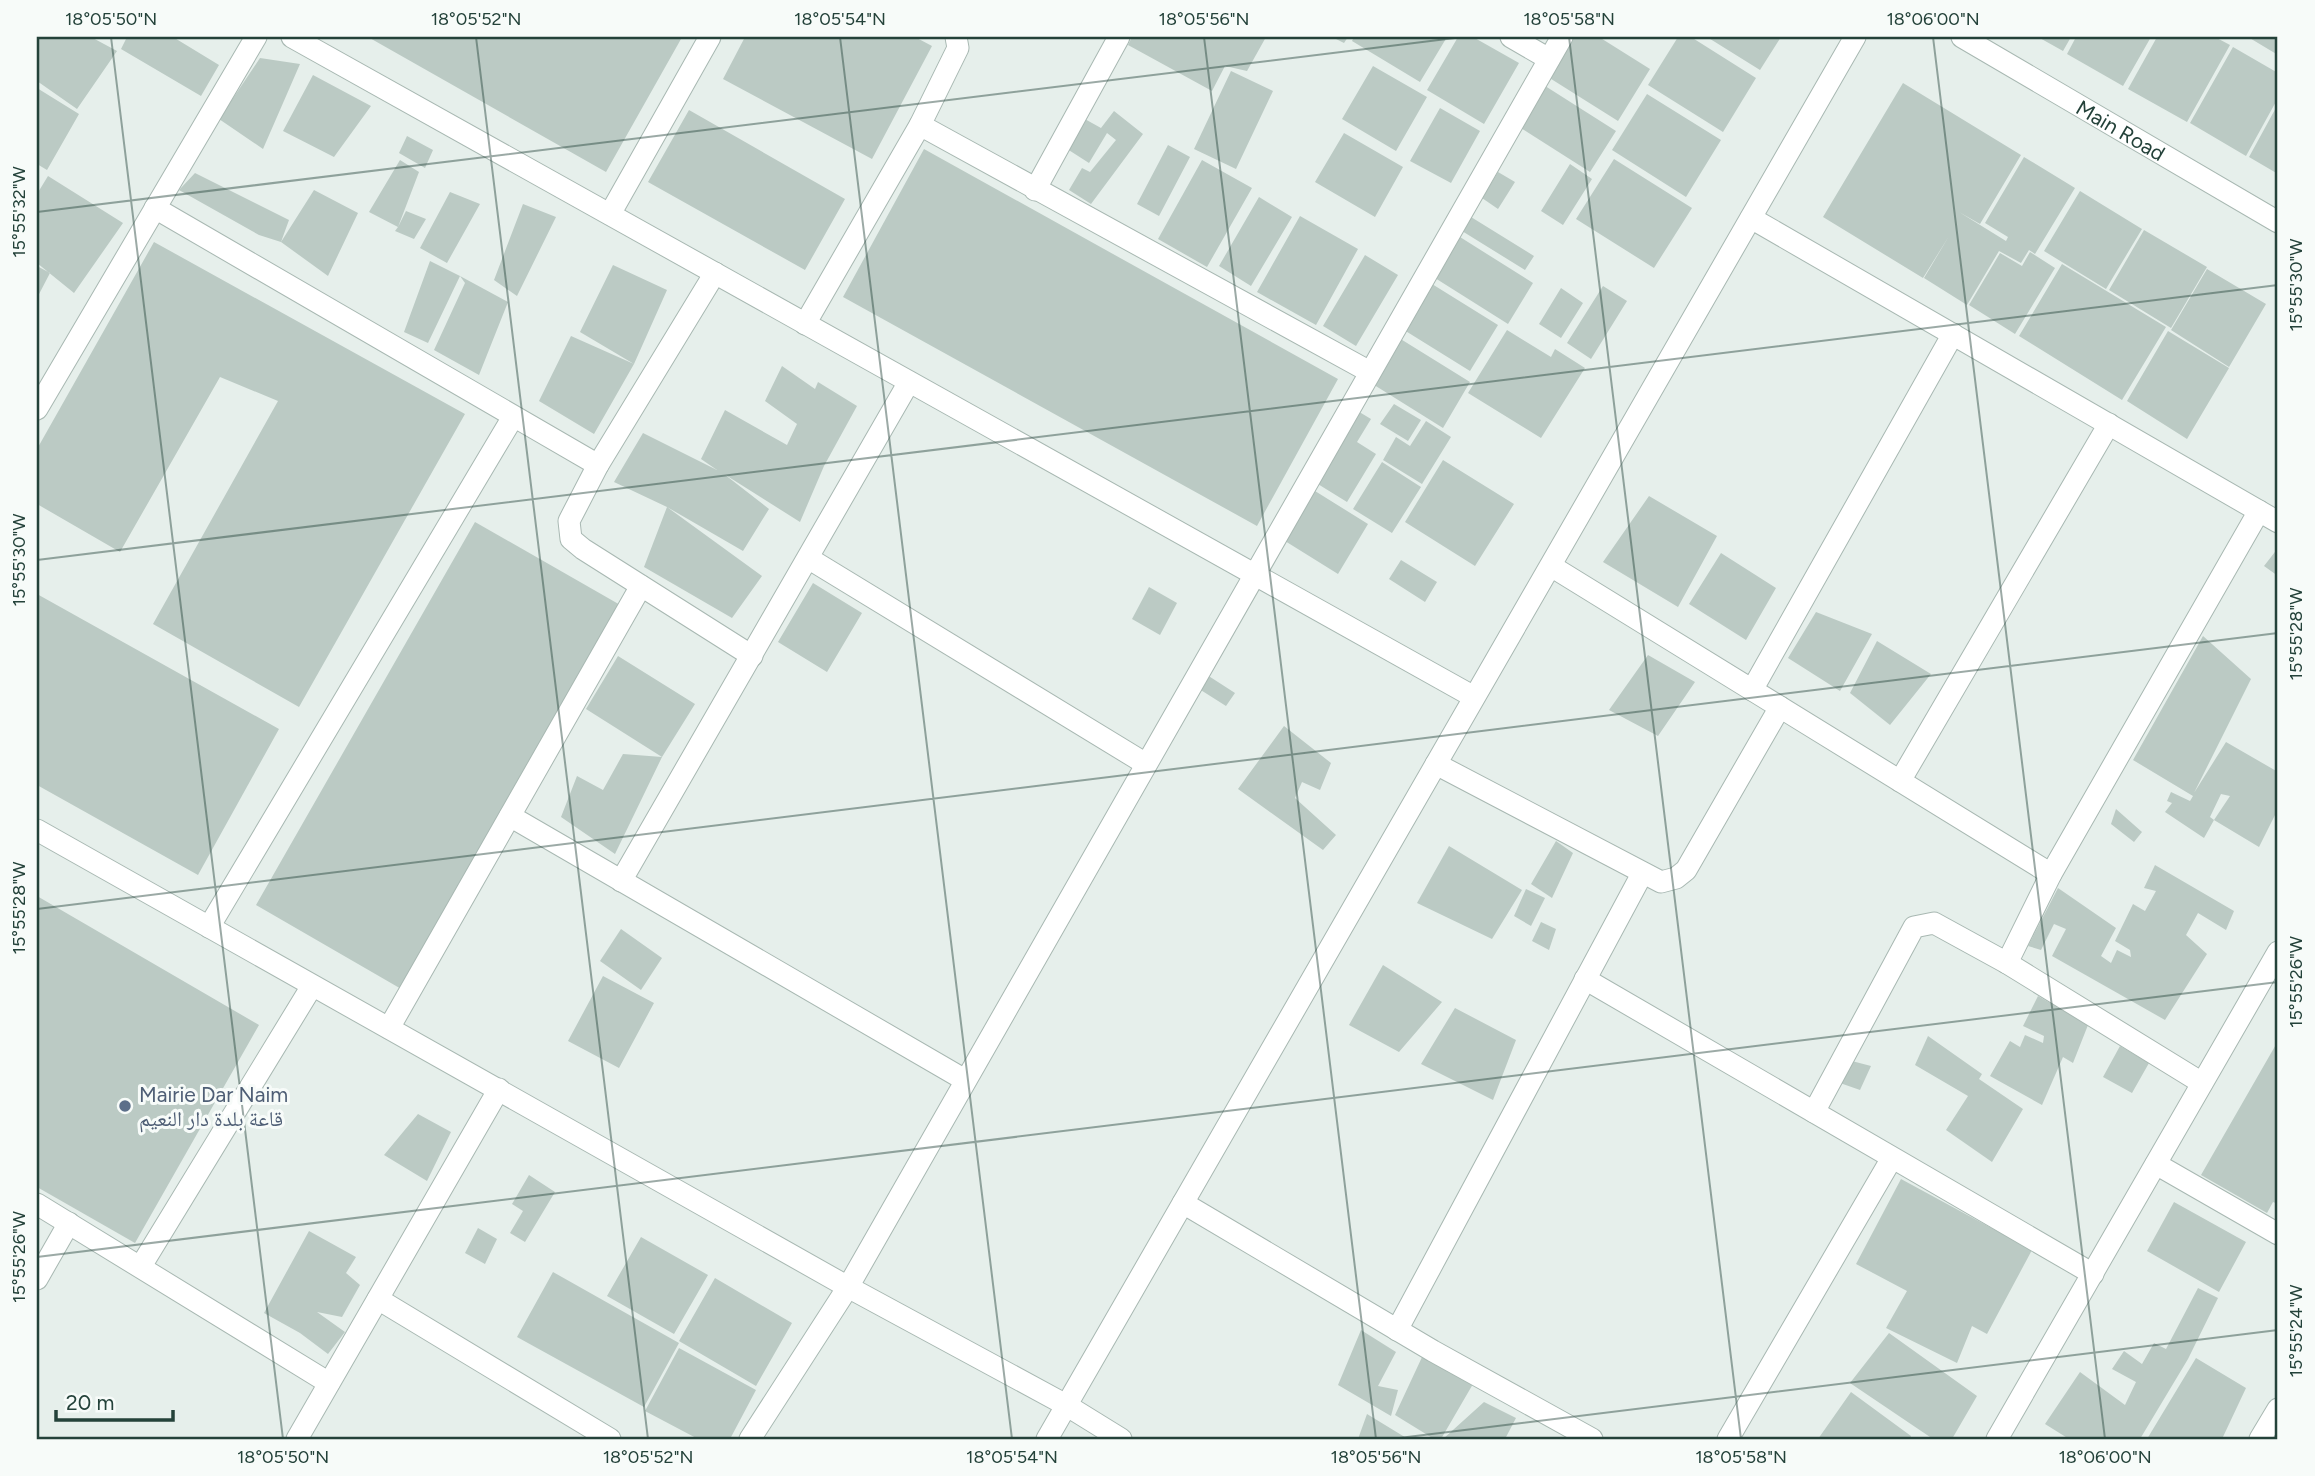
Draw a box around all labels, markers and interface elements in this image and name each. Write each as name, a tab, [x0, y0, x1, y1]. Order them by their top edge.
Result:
text: 18°05'50"N	[65, 8, 157, 30]
text: 18°05'52"N	[431, 8, 521, 30]
text: 18°05'54"N	[794, 8, 886, 30]
text: 18°05'56"N	[1159, 8, 1249, 30]
text: 18°05'58"N	[1523, 8, 1615, 30]
text: 18°06'00"N	[1886, 8, 1980, 30]
street label: Main Road	[2072, 94, 2170, 166]
text: 15°55'32"W	[8, 165, 30, 258]
text: 15°55'30"W	[2285, 238, 2307, 332]
text: 15°55'30"W	[8, 513, 30, 607]
text: 15°55'28"W	[2285, 587, 2307, 680]
text: 15°55'28"W	[8, 861, 30, 954]
text: 15°55'26"W	[2285, 935, 2307, 1028]
place label: Mairie Dar Naim قاعة بلدة دار النعيم	[139, 1082, 288, 1133]
marker: Mairie Dar Naim قاعة بلدة دار النعيم	[117, 1098, 133, 1114]
text: 15°55'26"W	[8, 1210, 30, 1303]
text: 15°55'24"W	[2285, 1284, 2307, 1378]
scale bar	[56, 1378, 173, 1422]
text: 20 m	[66, 1390, 114, 1415]
text: 18°05'50"N	[237, 1446, 329, 1468]
text: 18°05'52"N	[603, 1446, 693, 1468]
text: 18°05'54"N	[966, 1446, 1058, 1468]
text: 18°05'56"N	[1331, 1446, 1421, 1468]
text: 18°05'58"N	[1695, 1446, 1787, 1468]
text: 18°06'00"N	[2058, 1446, 2152, 1468]

